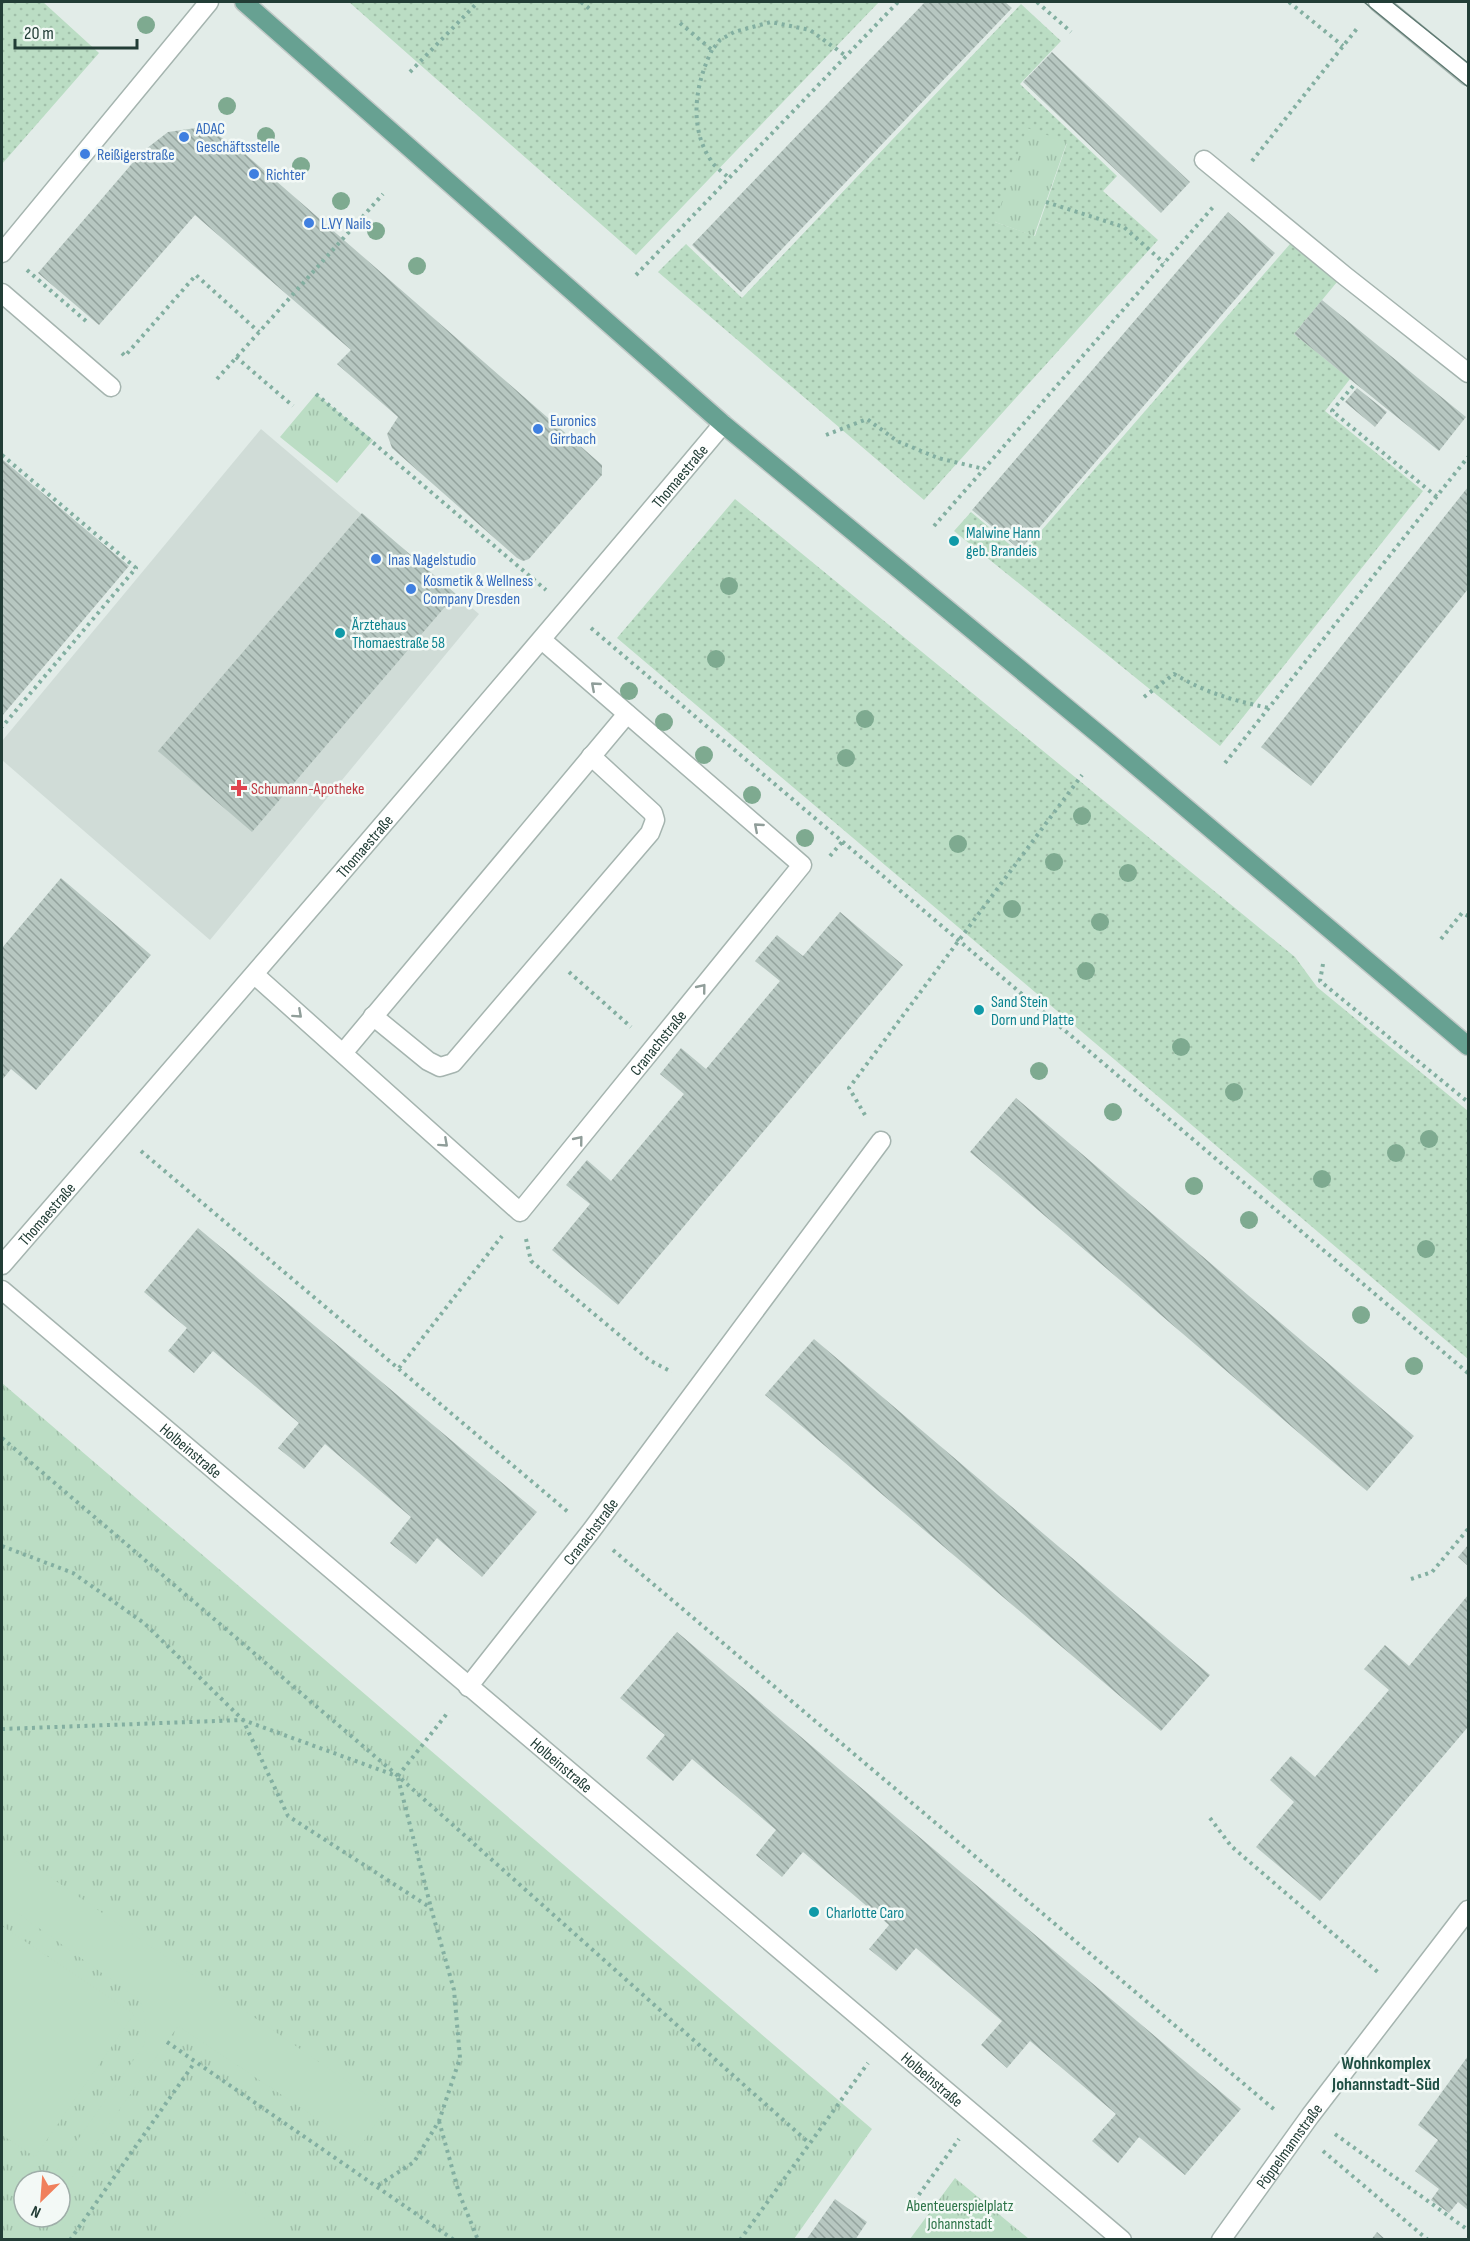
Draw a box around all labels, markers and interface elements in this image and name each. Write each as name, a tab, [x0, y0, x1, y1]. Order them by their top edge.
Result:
scale bar	[15, 12, 136, 50]
text: 20 m	[24, 23, 54, 44]
place label: ADAC Geschäftsstelle	[195, 120, 280, 157]
marker: ADAC Geschäftsstelle	[177, 130, 191, 144]
place label: Reißigerstraße	[97, 146, 175, 165]
marker: Reißigerstraße	[78, 147, 92, 161]
place label: Richter	[266, 166, 306, 185]
marker: Richter	[247, 167, 261, 181]
place label: L.VY Nails	[321, 215, 371, 234]
marker: L.VY Nails	[302, 216, 316, 230]
place label: Euronics Girrbach	[550, 412, 596, 449]
marker: Euronics Girrbach	[531, 422, 545, 436]
street label: Thomaestraße	[649, 441, 713, 512]
place label: Malwine Hann geb. Brandeis	[966, 524, 1040, 561]
marker: Malwine Hann geb. Brandeis	[947, 534, 961, 548]
place label: Inas Nagelstudio	[388, 551, 476, 570]
marker: Inas Nagelstudio	[369, 552, 383, 566]
place label: Kosmetik & Wellness Company Dresden	[423, 572, 534, 609]
marker: Kosmetik & Wellness Company Dresden	[404, 582, 418, 596]
place label: Ärztehaus Thomaestraße 58	[351, 616, 445, 653]
marker: Ärztehaus Thomaestraße 58	[333, 626, 347, 640]
one-way arrow	[591, 682, 602, 693]
place label: Schumann-Apotheke	[251, 780, 364, 799]
marker: Schumann-Apotheke	[232, 781, 246, 795]
street label: Thomaestraße	[333, 812, 398, 882]
one-way arrow	[754, 823, 765, 834]
one-way arrow	[695, 984, 706, 995]
place label: Sand Stein Dorn und Platte	[991, 993, 1074, 1030]
marker: Sand Stein Dorn und Platte	[972, 1003, 986, 1017]
one-way arrow	[292, 1007, 302, 1018]
street label: Cranachstraße	[627, 1007, 691, 1080]
one-way arrow	[571, 1135, 582, 1146]
one-way arrow	[437, 1136, 448, 1147]
street label: Thomaestraße	[15, 1179, 80, 1250]
street label: Holbeinstraße	[155, 1420, 225, 1483]
street label: Cranachstraße	[560, 1495, 623, 1569]
street label: Holbeinstraße	[526, 1734, 596, 1797]
place label: Charlotte Caro	[826, 1904, 904, 1923]
marker: Charlotte Caro	[807, 1905, 821, 1919]
street label: Holbeinstraße	[897, 2049, 966, 2112]
district label: Wohnkomplex Johannstadt-Süd	[1331, 2053, 1440, 2095]
street label: Pöppelmannstraße	[1253, 2100, 1327, 2193]
north arrow	[12, 2169, 72, 2229]
park label: Abenteuerspielplatz Johannstadt	[906, 2197, 1014, 2234]
text: N	[28, 2201, 44, 2222]

